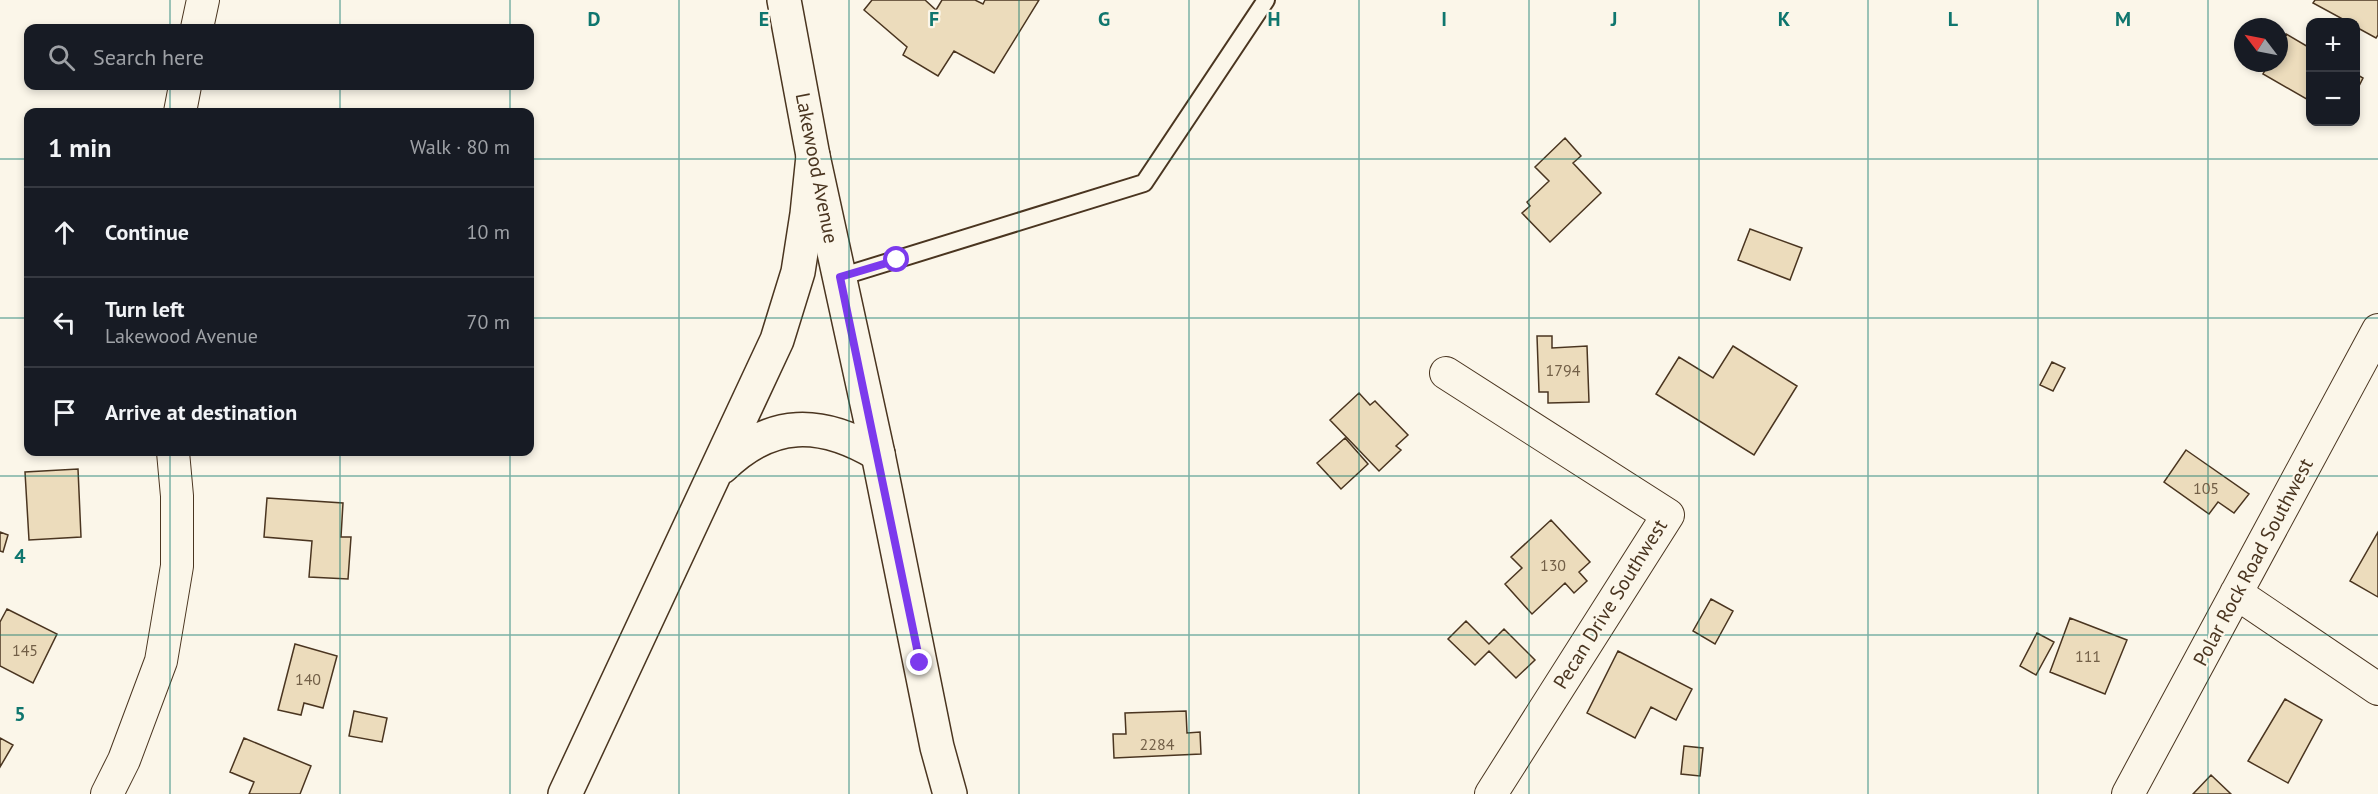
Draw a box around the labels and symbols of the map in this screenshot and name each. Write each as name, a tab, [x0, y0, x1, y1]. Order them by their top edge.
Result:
text: D	[588, 6, 601, 32]
text: E	[759, 6, 769, 32]
text: F	[929, 6, 939, 32]
text: G	[1098, 6, 1110, 32]
text: H	[1267, 6, 1281, 32]
text: I	[1441, 6, 1447, 32]
text: J	[1610, 6, 1617, 32]
text: K	[1778, 6, 1791, 32]
text: L	[1948, 6, 1959, 32]
text: M	[2115, 6, 2131, 32]
north arrow	[2234, 18, 2288, 72]
street label: Lakewood Avenue	[790, 90, 844, 246]
route start	[883, 246, 909, 272]
house number: 1794	[1546, 360, 1581, 380]
street label: Polar Rock Road Southwest	[2187, 454, 2319, 670]
house number: 105	[2193, 478, 2219, 498]
street label: Pecan Drive Southwest	[1547, 514, 1673, 694]
text: 4	[14, 543, 26, 569]
house number: 130	[1540, 555, 1566, 575]
house number: 145	[12, 640, 38, 660]
house number: 111	[2075, 646, 2101, 666]
route end	[906, 649, 932, 675]
house number: 140	[295, 669, 321, 689]
text: 5	[14, 701, 26, 727]
house number: 2284	[1140, 734, 1175, 754]

